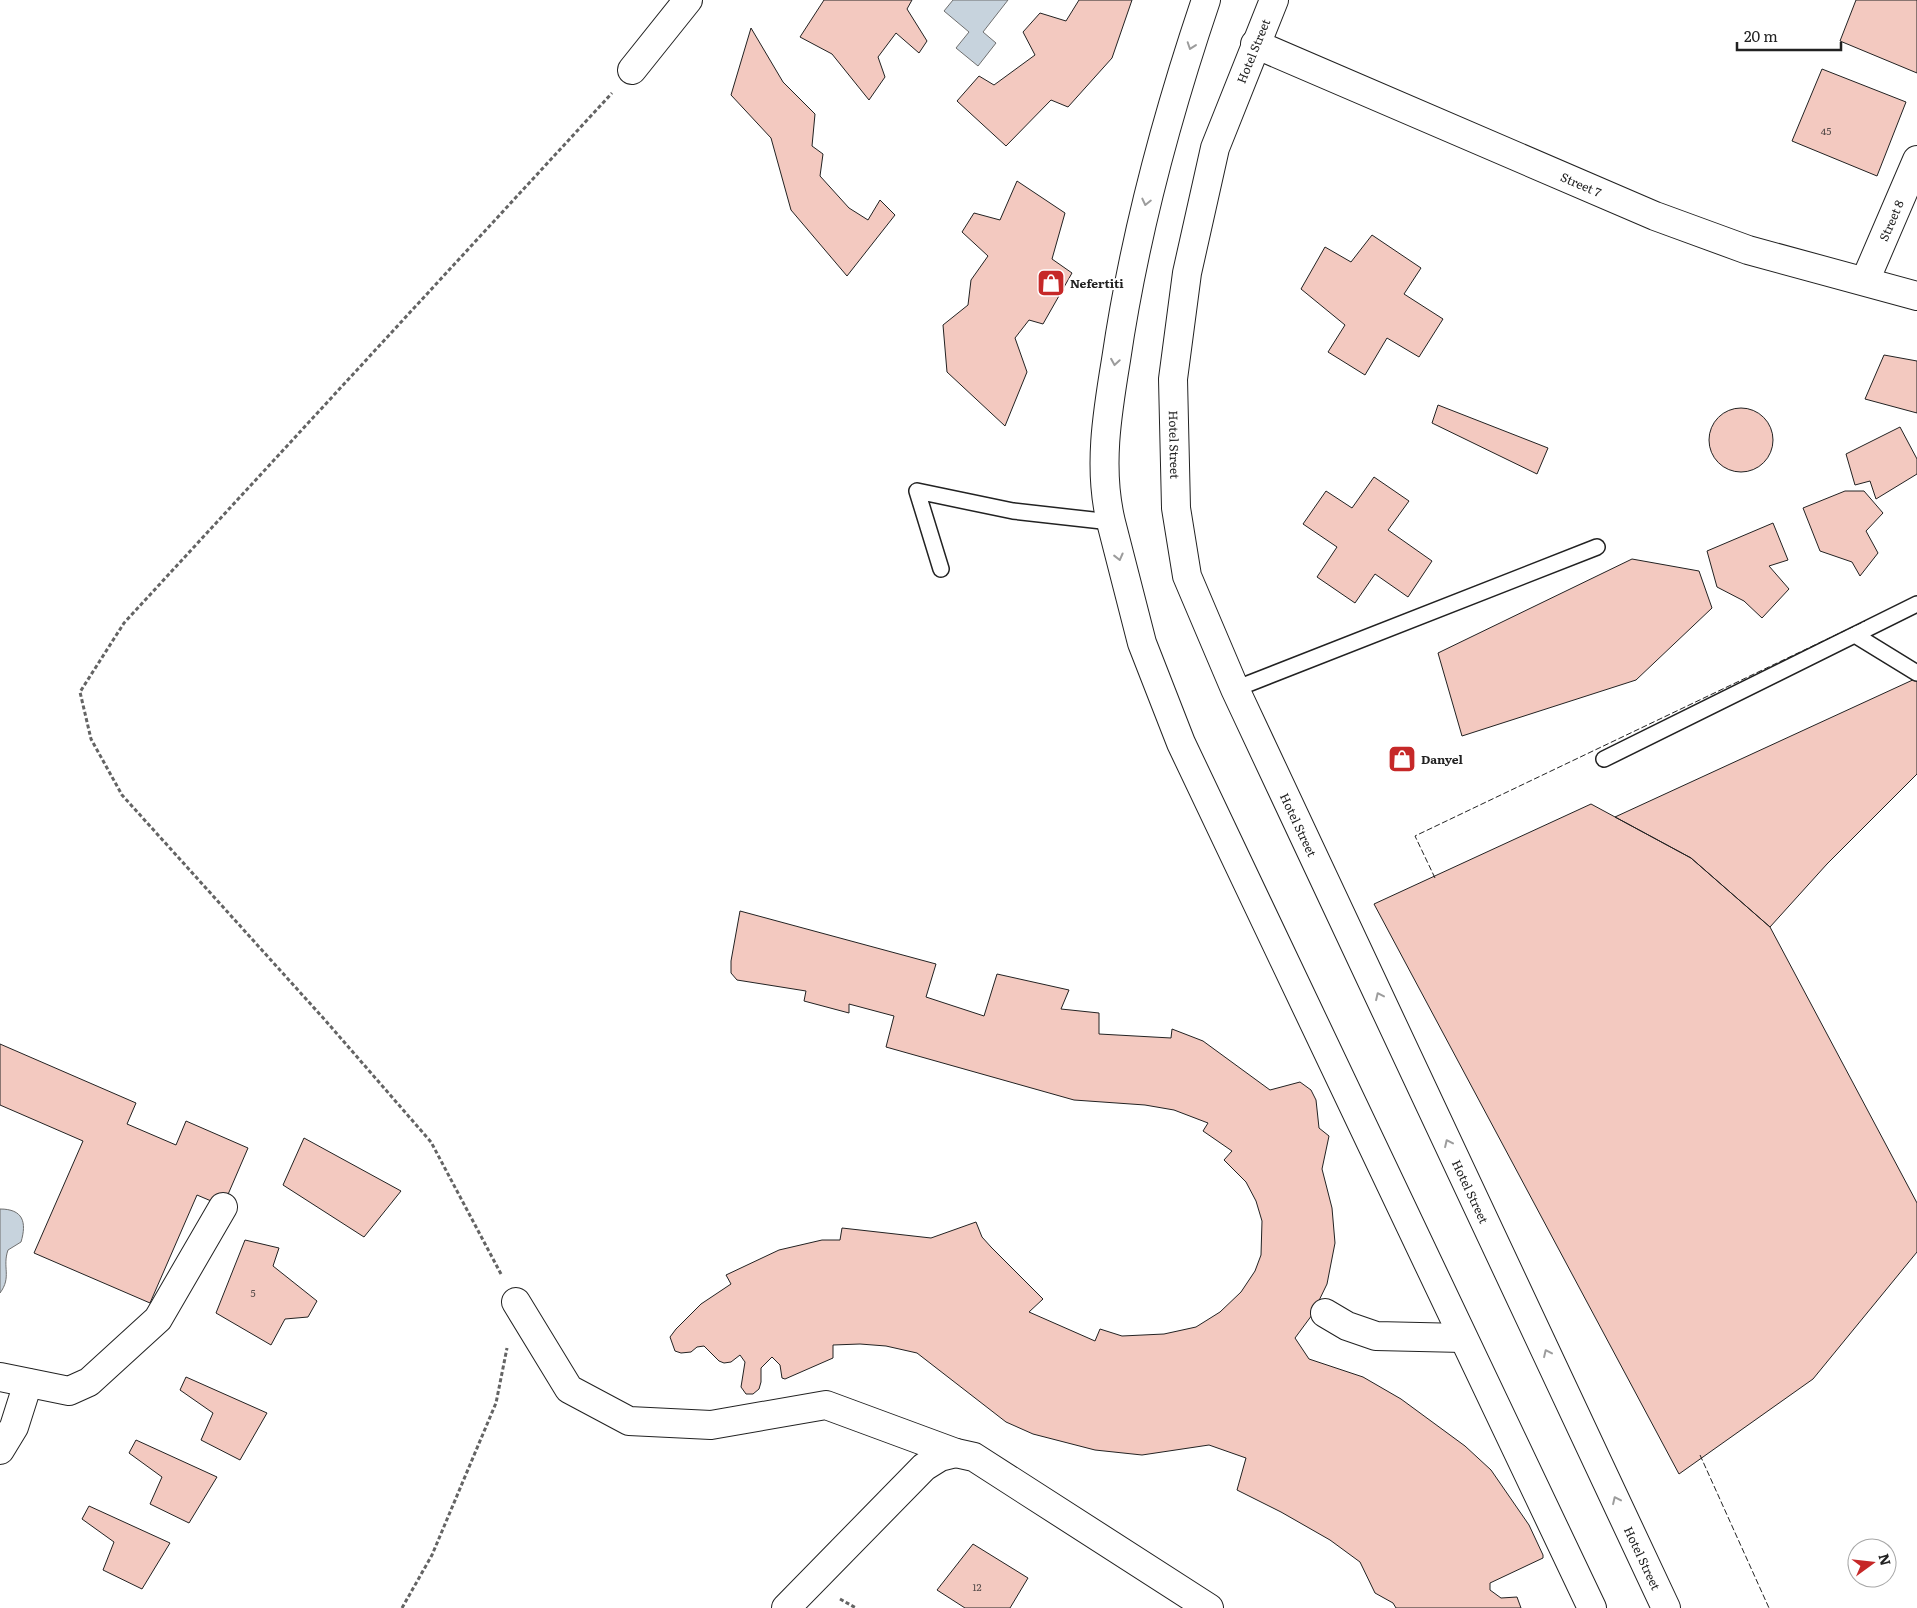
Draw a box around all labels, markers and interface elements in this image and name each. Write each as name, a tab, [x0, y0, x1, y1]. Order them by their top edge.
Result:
street label: Hotel Street	[1232, 16, 1274, 86]
scale bar	[1737, 20, 1841, 52]
text: 20 m	[1744, 24, 1778, 47]
one-way arrow	[1186, 41, 1196, 50]
house number: 45	[1821, 123, 1831, 138]
street label: Street 7	[1558, 167, 1604, 201]
street label: Street 8	[1874, 197, 1908, 244]
one-way arrow	[1141, 198, 1152, 207]
shop icon: Nefertiti	[1036, 268, 1066, 298]
place label: Nefertiti	[1070, 274, 1124, 292]
one-way arrow	[1111, 357, 1121, 366]
street label: Hotel Street	[1165, 410, 1184, 479]
one-way arrow	[1114, 552, 1124, 560]
shop icon: Danyel	[1387, 744, 1417, 774]
place label: Danyel	[1421, 750, 1464, 768]
street label: Hotel Street	[1276, 790, 1321, 860]
one-way arrow	[1375, 992, 1385, 1001]
one-way arrow	[1444, 1139, 1454, 1148]
street label: Hotel Street	[1448, 1157, 1493, 1226]
house number: 5	[250, 1285, 256, 1300]
one-way arrow	[1543, 1349, 1553, 1358]
one-way arrow	[1612, 1497, 1622, 1506]
street label: Hotel Street	[1620, 1523, 1665, 1593]
north arrow	[1847, 1538, 1897, 1588]
text: N	[1874, 1551, 1897, 1568]
house number: 12	[972, 1579, 982, 1594]

